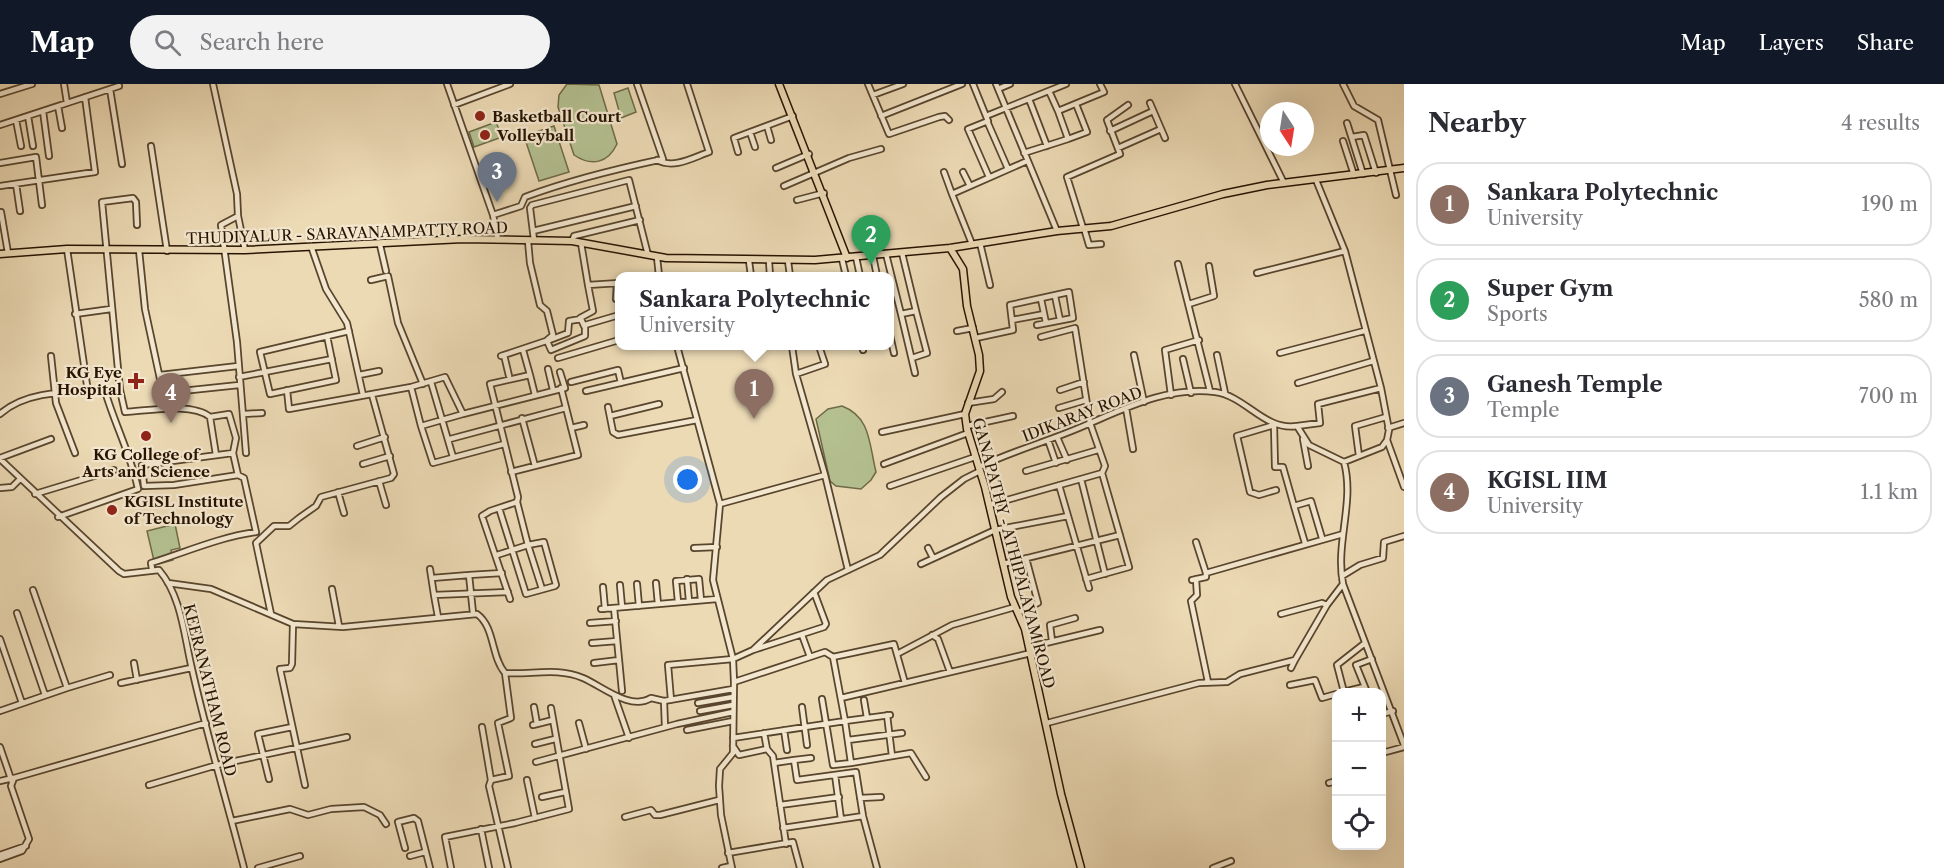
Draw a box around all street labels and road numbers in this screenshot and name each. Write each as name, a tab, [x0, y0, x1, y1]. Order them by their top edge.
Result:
street label: THUDIYALUR - SARAVANAMPATTY ROAD	[186, 218, 508, 248]
street label: IDIKARAY ROAD	[1019, 382, 1145, 446]
street label: GANAPATHY - ATHIPALAYAM ROAD	[969, 416, 1059, 690]
street label: KEERANATHAM ROAD	[179, 602, 241, 778]

